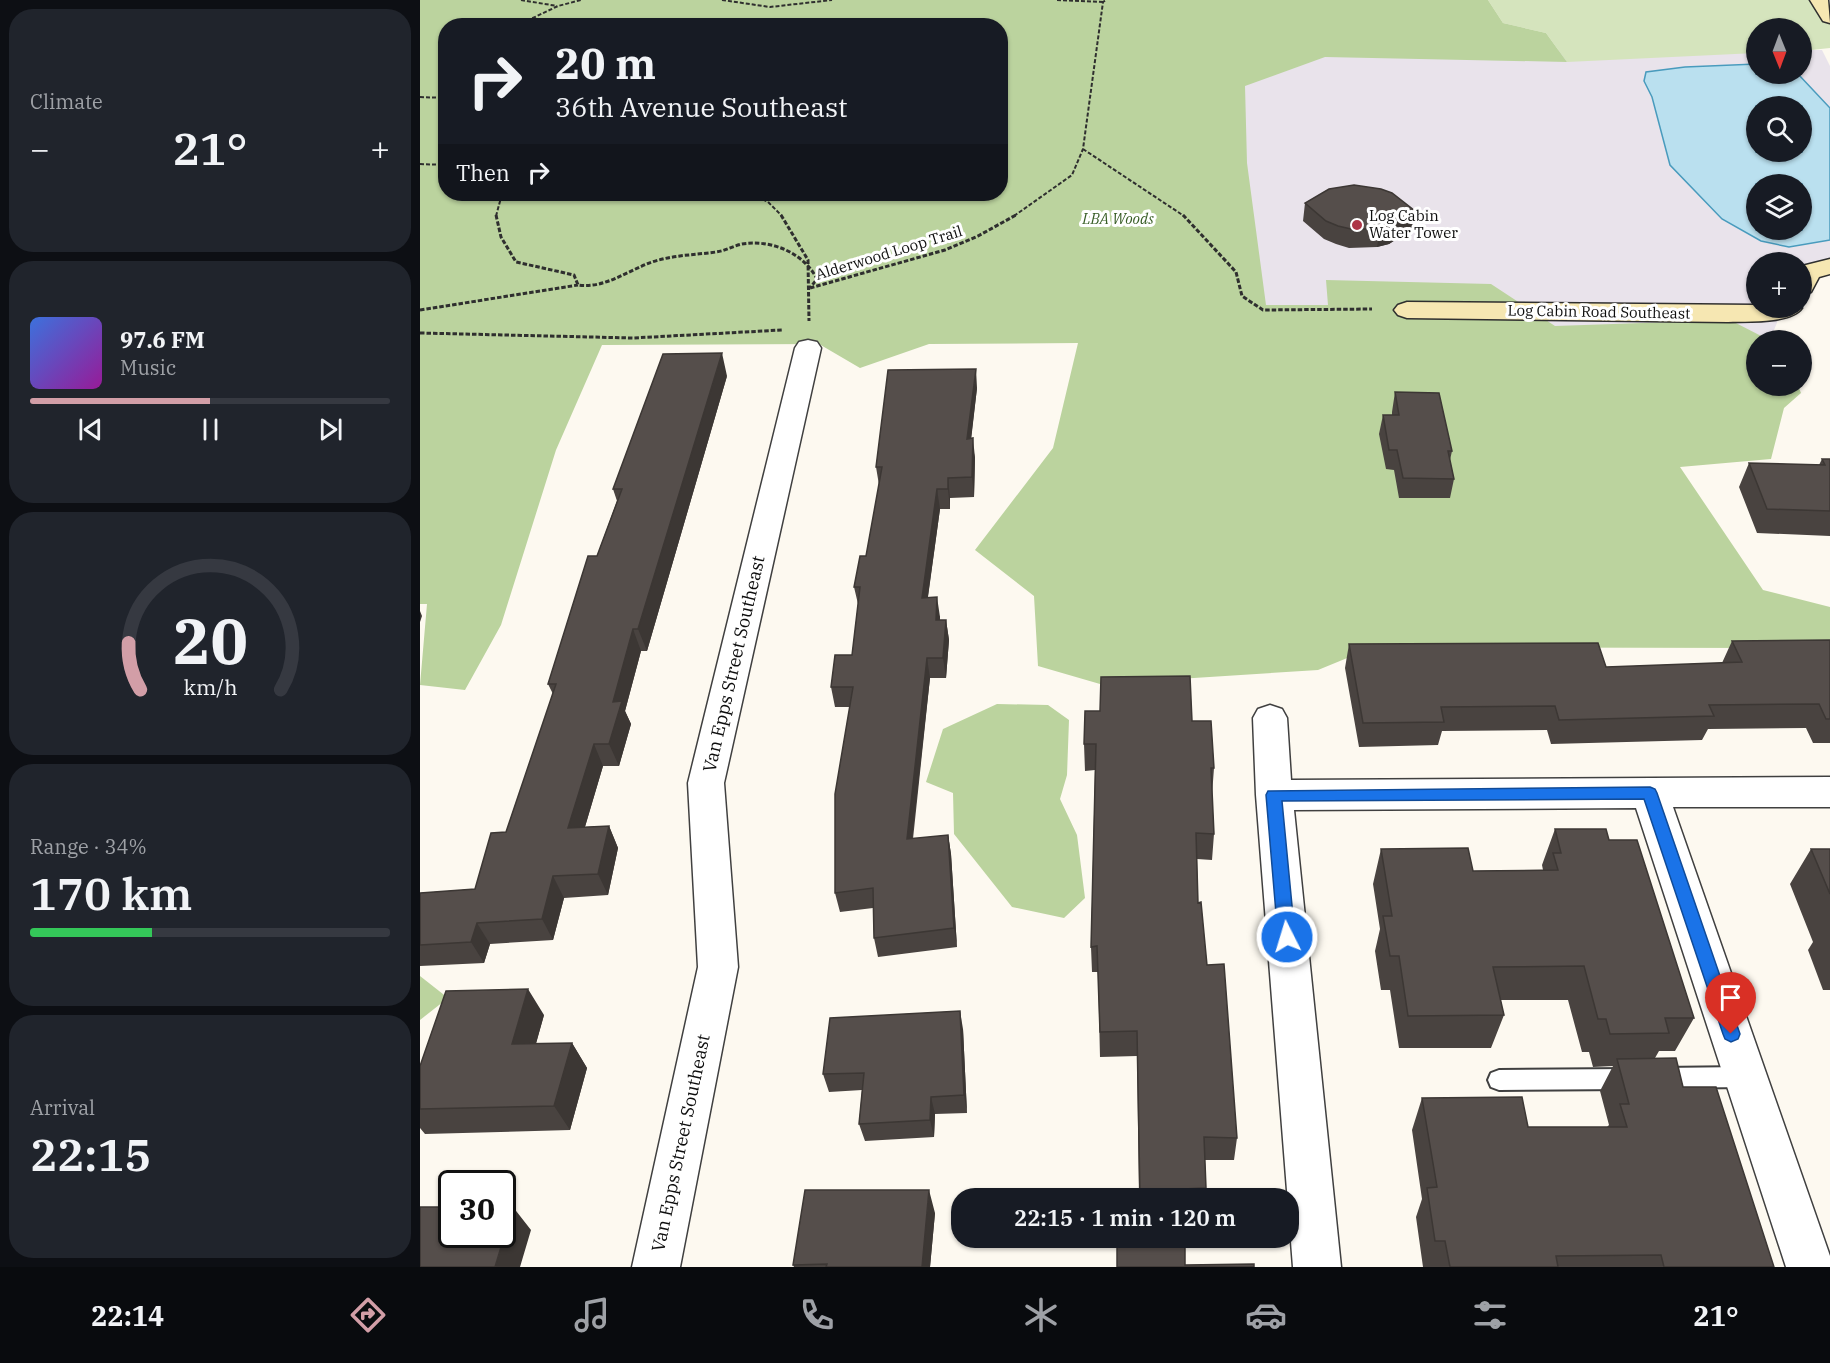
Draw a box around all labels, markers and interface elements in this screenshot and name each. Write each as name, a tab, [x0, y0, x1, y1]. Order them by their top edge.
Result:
north arrow	[1746, 18, 1812, 84]
map controls	[1746, 18, 1812, 396]
text: 20 m	[555, 36, 656, 91]
icon: right	[456, 42, 534, 120]
text: Climate	[30, 88, 103, 115]
text: 36th Avenue Southeast	[555, 89, 847, 124]
button: search	[1746, 96, 1812, 162]
text: 21°	[172, 119, 248, 177]
text: −	[30, 127, 50, 170]
text: +	[370, 127, 390, 170]
icon: right	[522, 156, 555, 189]
text: Then	[456, 158, 510, 187]
button: layers	[1746, 174, 1812, 240]
place label: Log Cabin Water Tower	[1369, 206, 1458, 242]
park label: LBA Woods	[1081, 209, 1154, 228]
marker: Log Cabin Water Tower	[1350, 218, 1364, 232]
street label: Alderwood Loop Trail	[813, 221, 965, 284]
button: +	[1746, 252, 1812, 318]
street label: Log Cabin Road Southeast	[1507, 300, 1691, 323]
text: 97.6 FM	[120, 325, 205, 354]
button: −	[1746, 330, 1812, 396]
text: Music	[120, 354, 176, 381]
icon: previous	[74, 413, 107, 446]
icon: pause	[194, 413, 227, 446]
icon: next	[314, 413, 347, 446]
street label: Van Epps Street Southeast	[697, 553, 770, 775]
text: 20	[173, 601, 247, 682]
text: km/h	[183, 674, 237, 702]
text: Range · 34%	[30, 833, 147, 860]
text: 170 km	[30, 864, 192, 922]
position arrow	[1255, 905, 1319, 969]
pin	[1705, 972, 1756, 1034]
icon: arrive	[1714, 981, 1747, 1014]
street label: Van Epps Street Southeast	[646, 1032, 715, 1254]
text: Arrival	[30, 1094, 95, 1121]
text: 22:15	[30, 1125, 151, 1183]
speed limit sign: 30	[438, 1170, 516, 1248]
text: 22:15 · 1 min · 120 m	[1014, 1203, 1236, 1232]
icon: directions	[347, 1294, 389, 1336]
icon: music	[571, 1294, 613, 1336]
icon: phone	[796, 1294, 838, 1336]
icon: climate	[1020, 1294, 1062, 1336]
icon: car	[1245, 1294, 1287, 1336]
icon: filters	[1469, 1294, 1511, 1336]
text: 22:14	[91, 1298, 164, 1333]
text: 21°	[1694, 1298, 1739, 1333]

